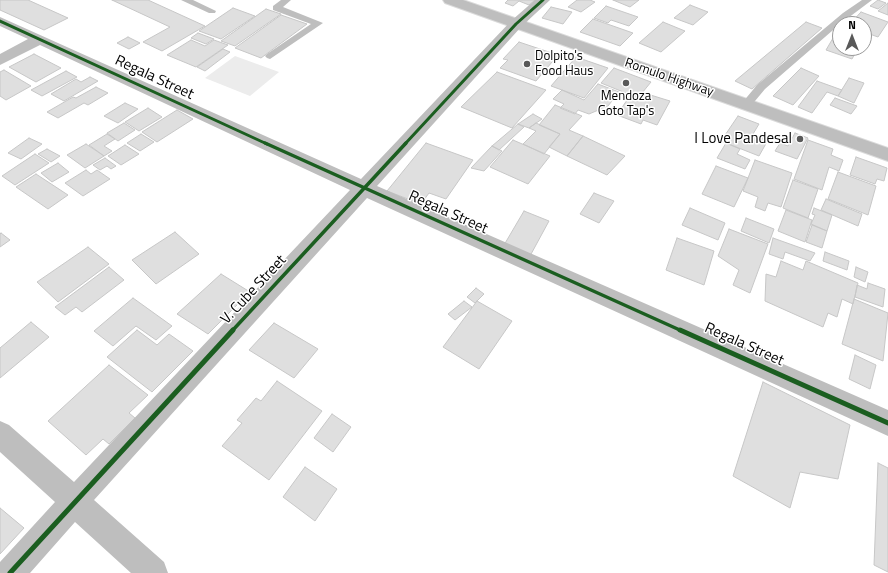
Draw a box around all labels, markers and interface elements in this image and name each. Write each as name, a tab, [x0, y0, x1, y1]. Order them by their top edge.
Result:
north arrow	[832, 16, 872, 56]
text: N	[848, 17, 856, 33]
place label: Dolpito's Food Haus	[535, 49, 593, 80]
street label: Regala Street	[112, 52, 196, 104]
street label: Romulo Highway	[622, 55, 716, 101]
marker: Dolpito's Food Haus	[522, 59, 532, 69]
marker: Mendoza Goto Tap's	[621, 78, 631, 88]
place label: Mendoza Goto Tap's	[598, 89, 654, 120]
place label: I Love Pandesal	[694, 130, 792, 148]
marker: I Love Pandesal	[795, 134, 805, 144]
street label: Regala Street	[406, 188, 490, 238]
street label: V. Cube Street	[217, 252, 291, 328]
street label: Regala Street	[702, 320, 786, 370]

